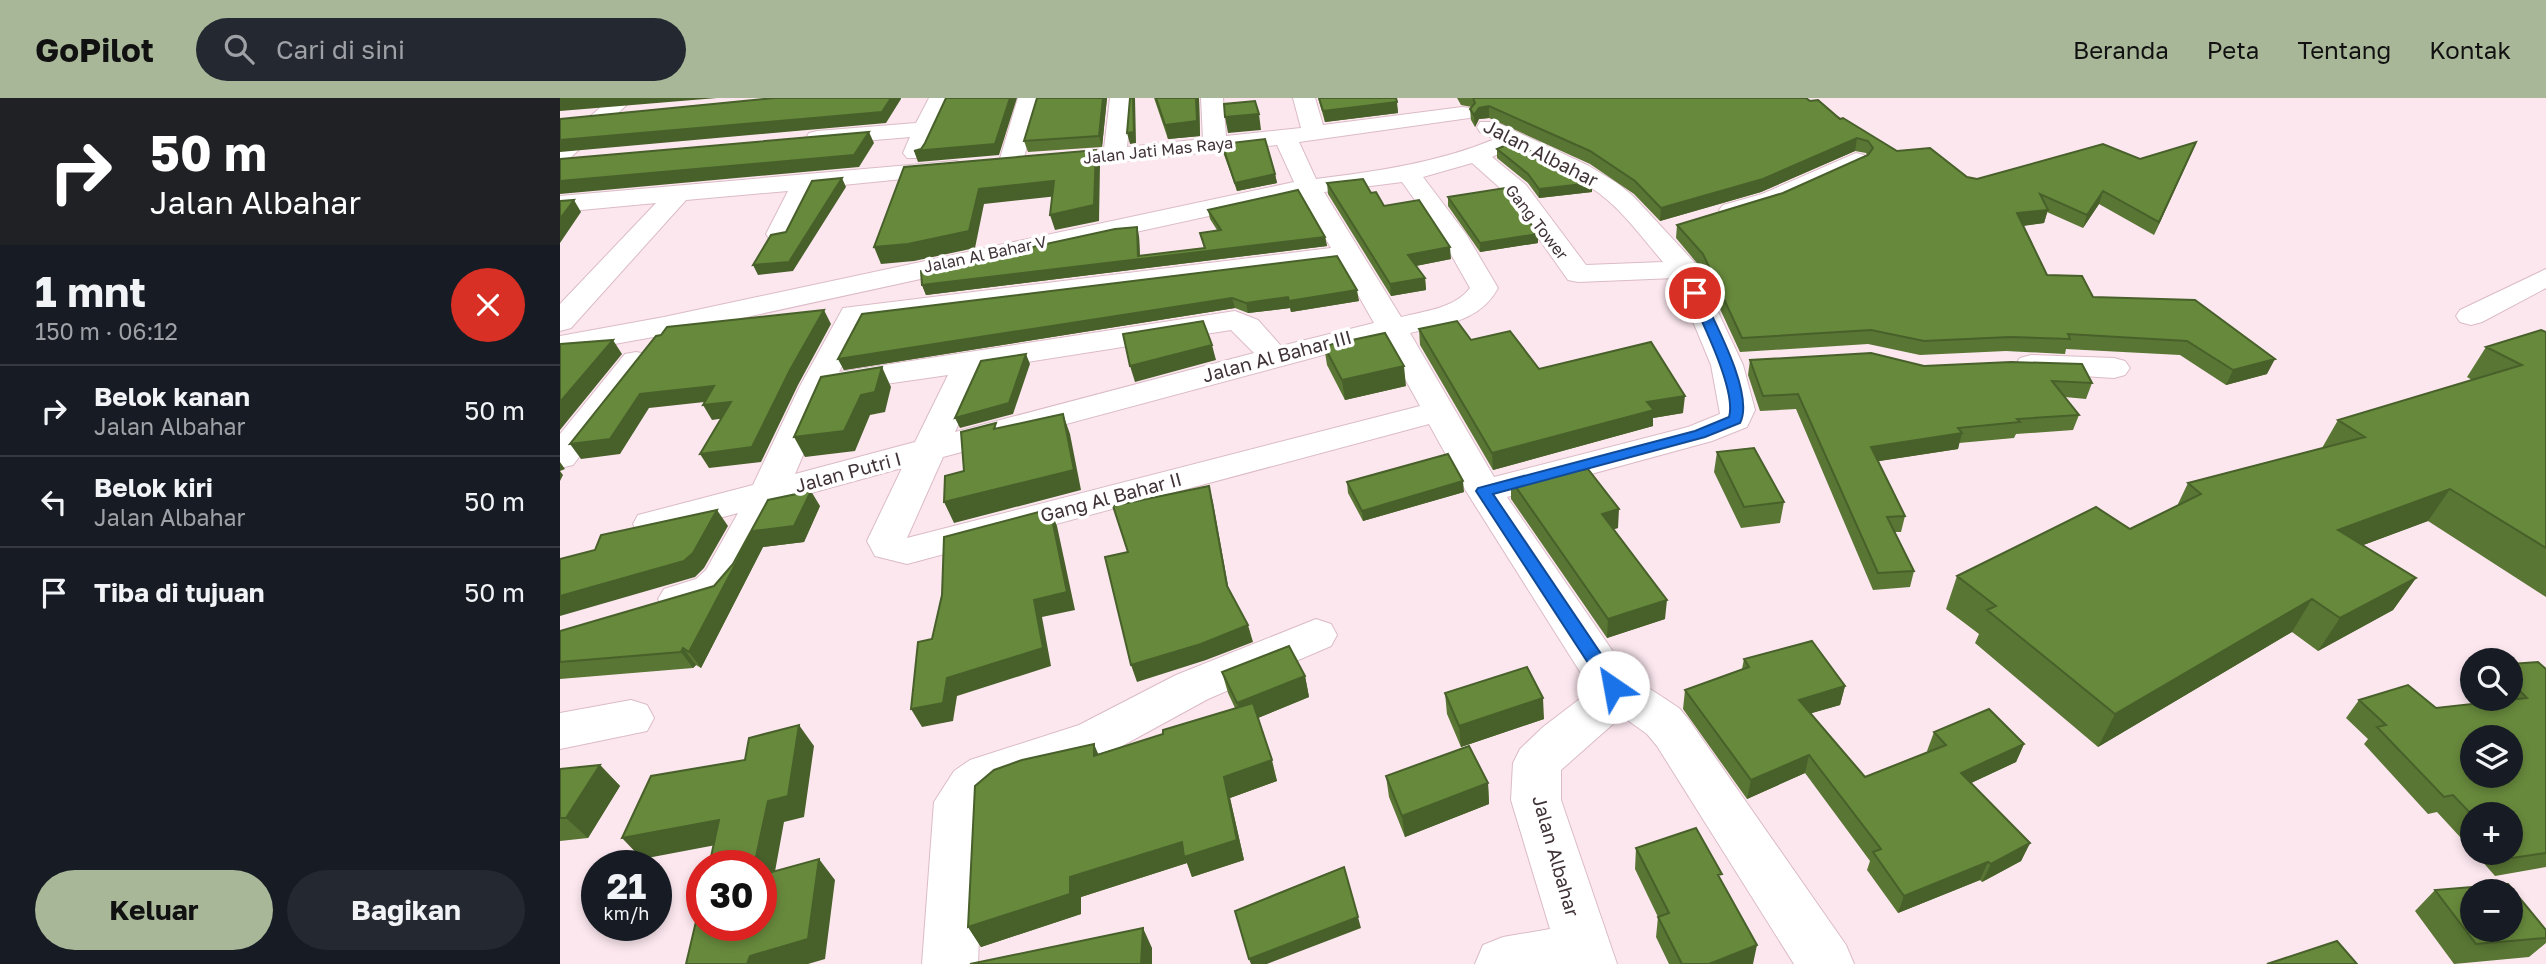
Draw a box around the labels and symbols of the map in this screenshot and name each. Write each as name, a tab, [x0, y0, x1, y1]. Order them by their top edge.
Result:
street label: Jalan Albahar	[1480, 114, 1603, 191]
street label: Jalan Jati Mas Raya	[1082, 132, 1234, 168]
street label: Gang Tower	[1501, 180, 1573, 264]
street label: Jalan Al Bahar V	[922, 231, 1049, 277]
pin	[1665, 263, 1725, 323]
street label: Jalan Al Bahar III	[1200, 325, 1354, 387]
street label: Jalan Putri I	[792, 446, 904, 497]
street label: Gang Al Bahar II	[1038, 467, 1184, 526]
position arrow	[1576, 650, 1650, 724]
street label: Jalan Albahar	[1528, 793, 1585, 920]
speed limit sign: 30	[686, 850, 777, 941]

